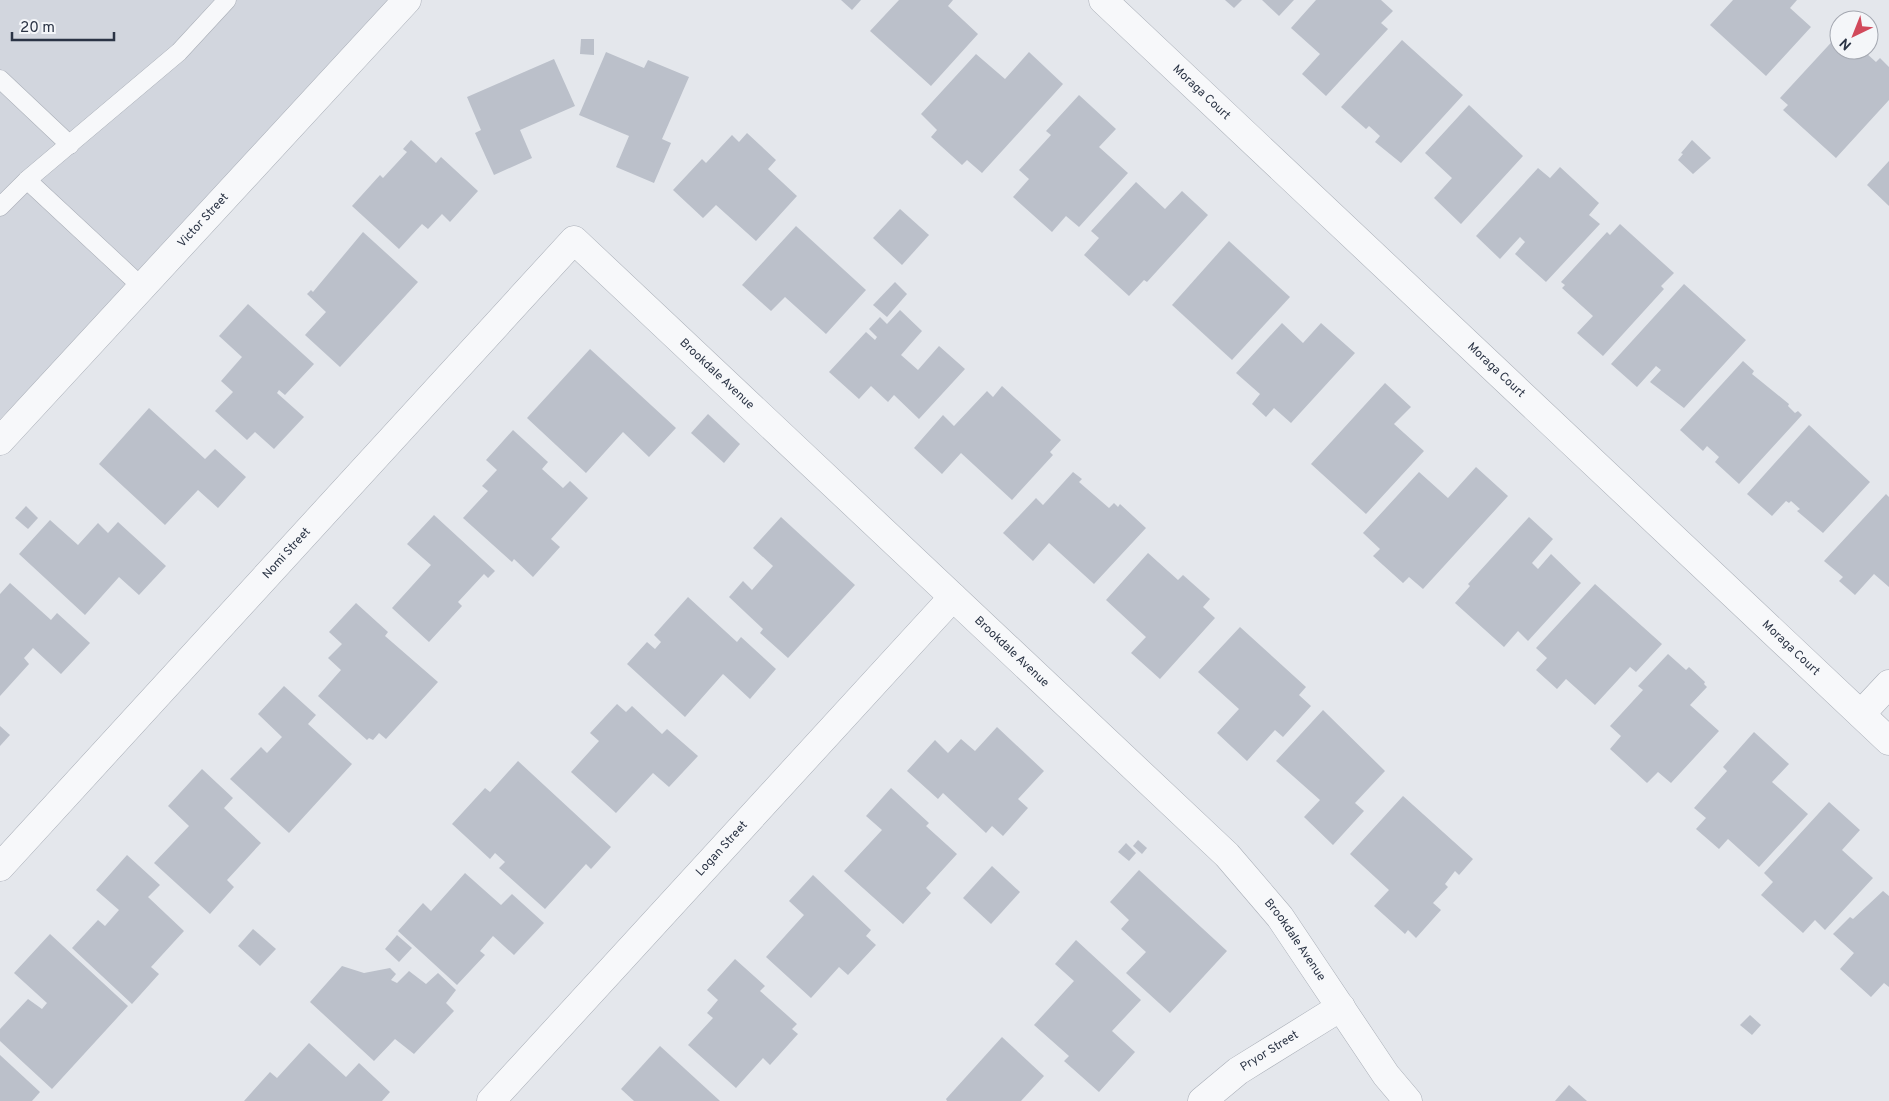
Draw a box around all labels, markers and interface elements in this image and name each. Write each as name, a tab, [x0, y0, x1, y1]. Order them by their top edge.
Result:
scale bar	[12, 10, 115, 42]
north arrow	[1829, 10, 1879, 60]
text: 20 m	[20, 19, 55, 38]
text: N	[1837, 34, 1856, 53]
street label: Moraga Court	[1169, 61, 1234, 124]
street label: Victor Street	[174, 190, 233, 251]
street label: Brookdale Avenue	[676, 335, 757, 413]
street label: Moraga Court	[1463, 339, 1528, 402]
street label: Nomi Street	[259, 524, 315, 583]
street label: Brookdale Avenue	[971, 613, 1052, 691]
street label: Moraga Court	[1758, 617, 1823, 679]
street label: Logan Street	[693, 818, 752, 880]
street label: Brookdale Avenue	[1260, 896, 1329, 984]
street label: Pryor Street	[1237, 1027, 1302, 1076]

